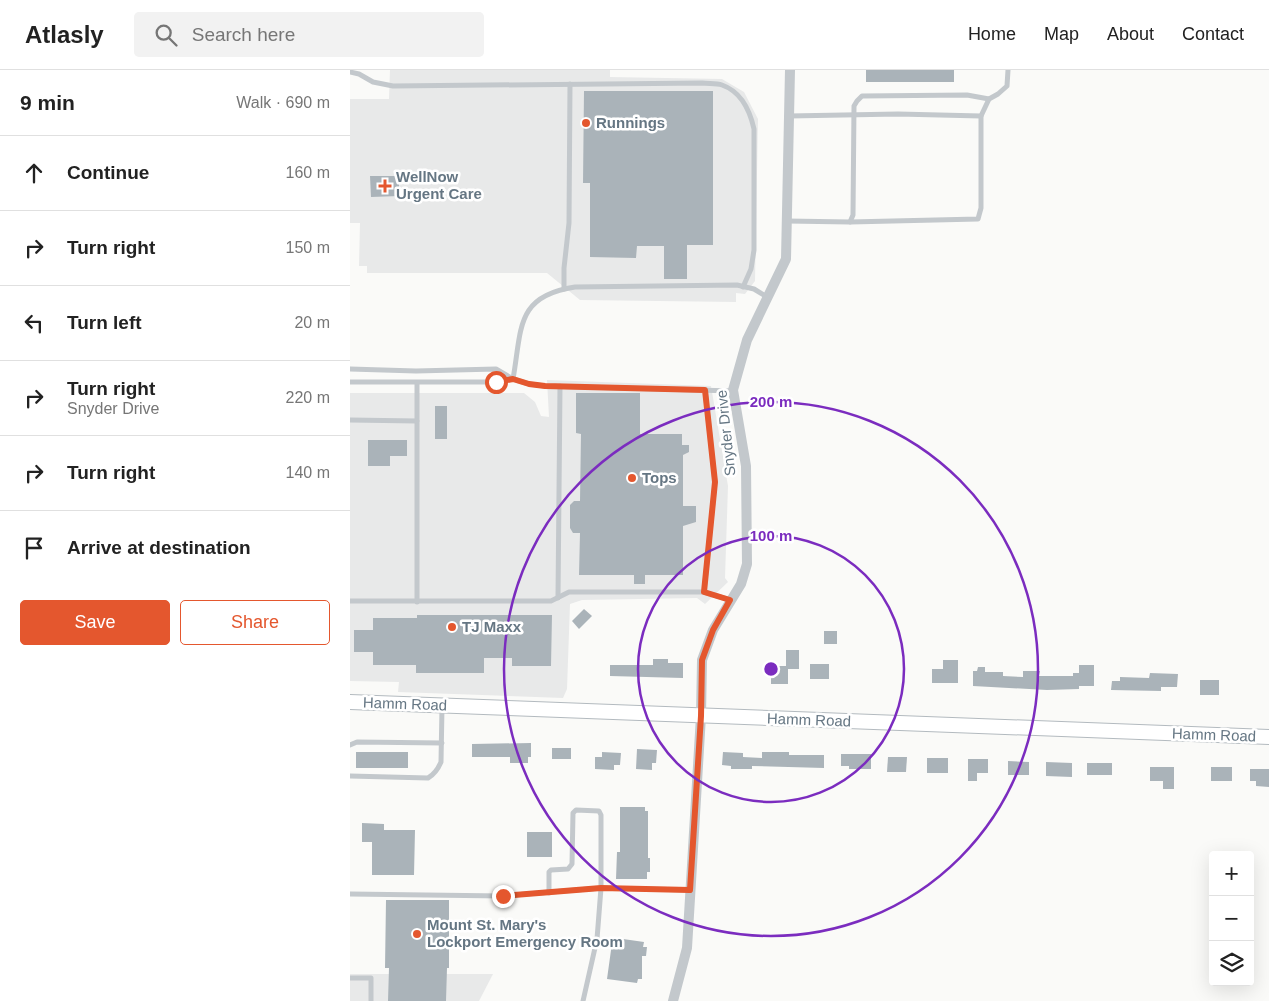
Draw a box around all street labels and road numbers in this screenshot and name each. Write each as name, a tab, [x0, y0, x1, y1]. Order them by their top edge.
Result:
street label: Snyder Drive	[713, 389, 738, 477]
street label: Hamm Road	[363, 694, 447, 713]
street label: Hamm Road	[767, 710, 851, 729]
street label: Hamm Road	[1172, 725, 1256, 744]

